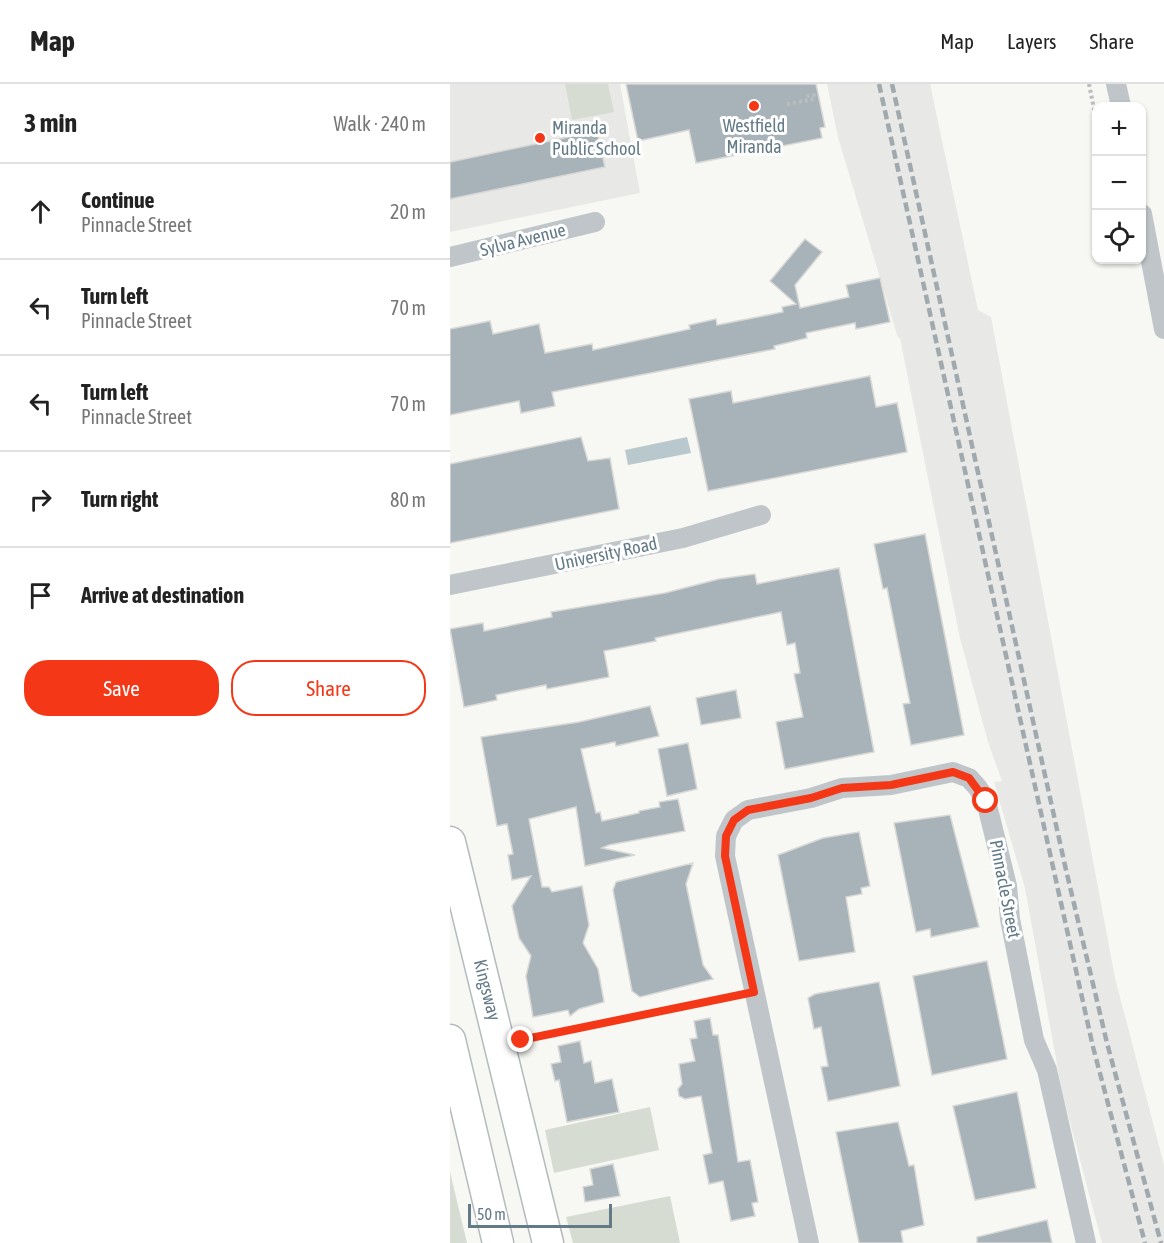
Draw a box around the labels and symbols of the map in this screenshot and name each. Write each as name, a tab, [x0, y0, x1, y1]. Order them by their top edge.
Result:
marker: Westfield Miranda	[747, 99, 761, 113]
place label: Westfield Miranda	[723, 115, 785, 157]
place label: Miranda Public School	[552, 117, 641, 159]
marker: Miranda Public School	[533, 131, 547, 145]
street label: Sylva Avenue	[478, 219, 568, 260]
street label: University Road	[553, 532, 659, 575]
route start	[972, 787, 998, 813]
street label: Pinnacle Street	[986, 838, 1025, 940]
street label: Kingsway	[470, 957, 505, 1023]
route end	[507, 1026, 533, 1052]
scale bar	[468, 1201, 612, 1228]

